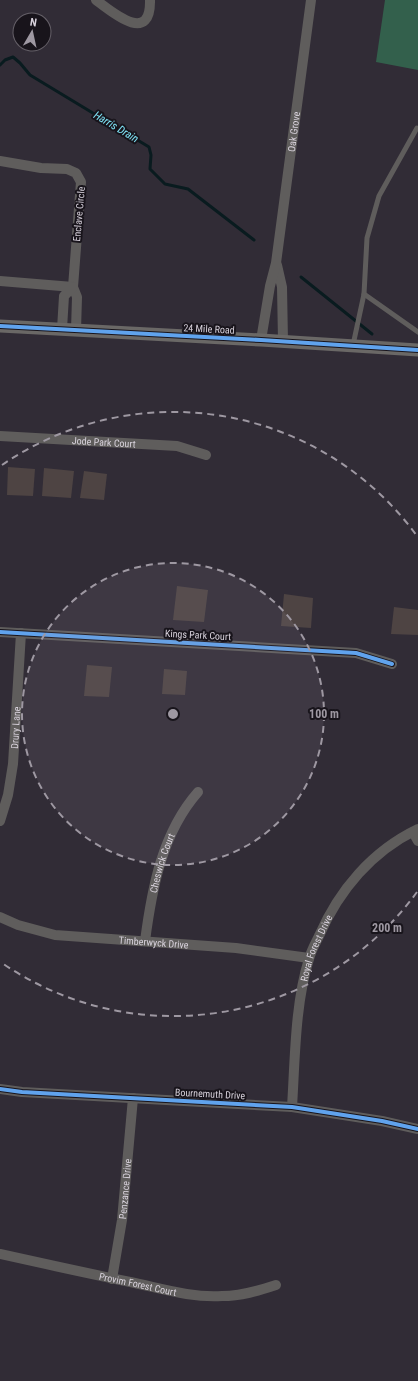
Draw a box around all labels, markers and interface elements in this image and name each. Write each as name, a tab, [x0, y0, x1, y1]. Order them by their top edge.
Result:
north arrow	[12, 12, 52, 52]
text: N	[29, 16, 38, 30]
water label: Harris Drain	[91, 109, 141, 145]
street label: Oak Grove	[285, 111, 302, 152]
street label: Enclave Circle	[71, 186, 87, 242]
street label: 24 Mile Road	[183, 322, 235, 336]
street label: Jode Park Court	[72, 435, 136, 449]
street label: Kings Park Court	[165, 628, 231, 642]
street label: Drury Lane	[8, 706, 22, 749]
centre of rings	[166, 707, 180, 721]
text: 100 m	[309, 707, 339, 721]
street label: Cheswick Court	[147, 831, 176, 894]
street label: Royal Forest Drive	[298, 912, 334, 982]
text: 200 m	[372, 921, 402, 935]
street label: Timberwyck Drive	[119, 934, 189, 950]
street label: Bournemuth Drive	[175, 1087, 246, 1101]
street label: Penzance Drive	[117, 1158, 133, 1220]
street label: Provim Forest Court	[98, 1270, 177, 1298]

